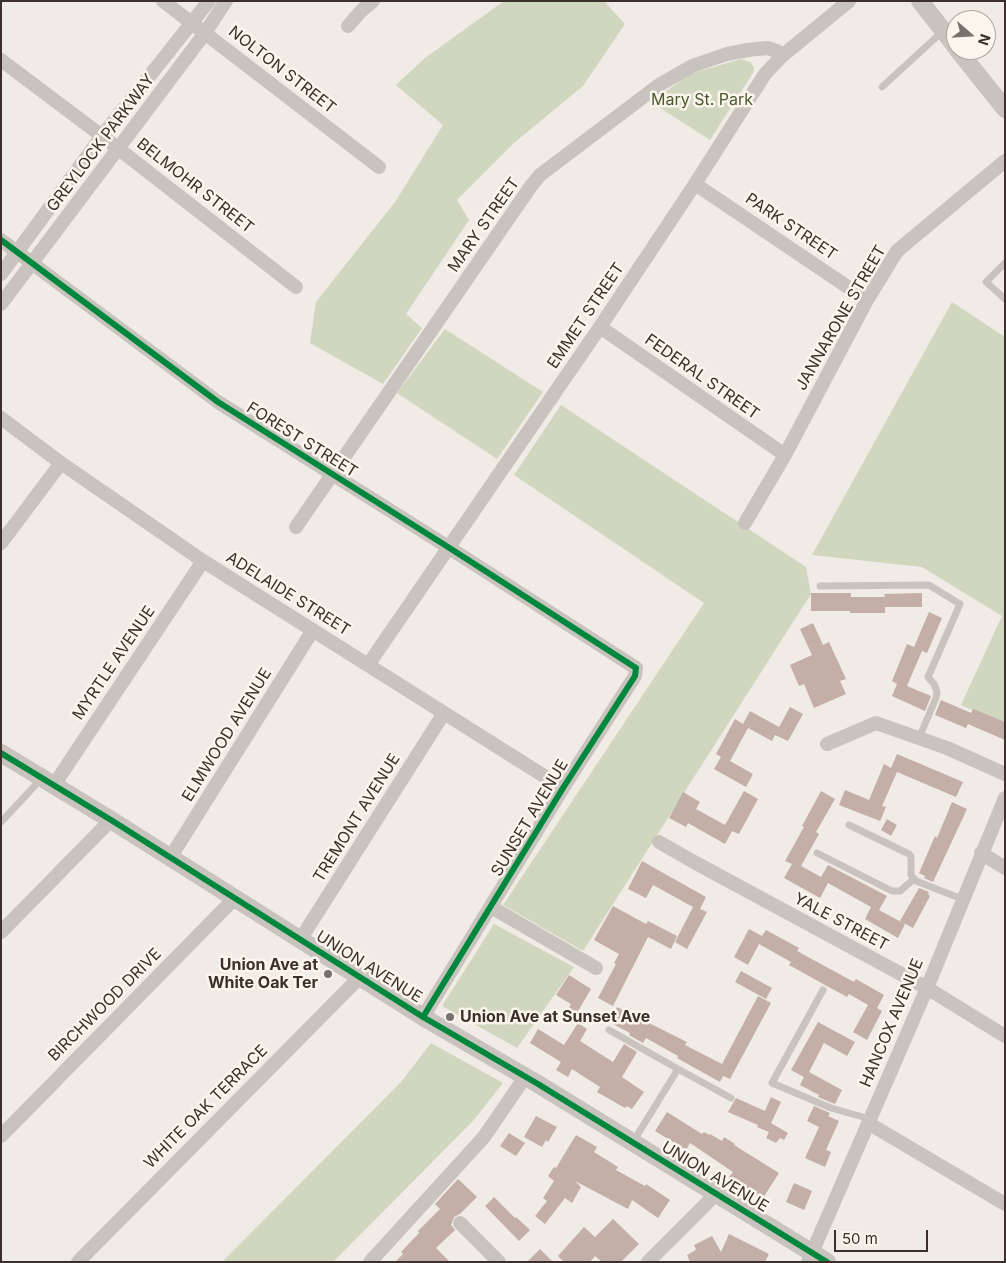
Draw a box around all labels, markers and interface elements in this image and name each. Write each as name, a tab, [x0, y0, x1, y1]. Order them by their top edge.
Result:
north arrow	[946, 10, 996, 60]
street label: NOLTON STREET	[225, 22, 339, 118]
text: N	[975, 32, 994, 48]
street label: GREYLOCK PARKWAY	[43, 70, 159, 216]
park label: Mary St. Park	[651, 90, 753, 110]
street label: BELMOHR STREET	[133, 134, 257, 238]
street label: MARY STREET	[444, 174, 524, 276]
street label: PARK STREET	[742, 189, 840, 265]
street label: JANNARONE STREET	[792, 242, 890, 394]
street label: EMMET STREET	[544, 259, 628, 373]
street label: FEDERAL STREET	[641, 330, 763, 424]
street label: FOREST STREET	[243, 398, 361, 482]
street label: ADELAIDE STREET	[222, 548, 354, 640]
street label: MYRTLE AVENUE	[69, 602, 159, 724]
street label: ELMWOOD AVENUE	[178, 665, 276, 805]
street label: TREMONT AVENUE	[310, 750, 404, 886]
street label: SUNSET AVENUE	[487, 756, 573, 880]
street label: YALE STREET	[790, 889, 892, 955]
street label: UNION AVENUE	[313, 927, 425, 1007]
street label: BIRCHWOOD DRIVE	[45, 945, 165, 1065]
place label: Union Ave at White Oak Ter	[208, 955, 318, 993]
street label: HANCOX AVENUE	[856, 956, 928, 1090]
marker: Union Ave at White Oak Ter	[322, 968, 334, 980]
place label: Union Ave at Sunset Ave	[460, 1007, 650, 1027]
marker: Union Ave at Sunset Ave	[444, 1011, 456, 1023]
street label: WHITE OAK TERRACE	[140, 1041, 272, 1173]
street label: UNION AVENUE	[658, 1138, 772, 1216]
scale bar	[836, 1220, 930, 1252]
text: 50 m	[842, 1229, 878, 1248]

